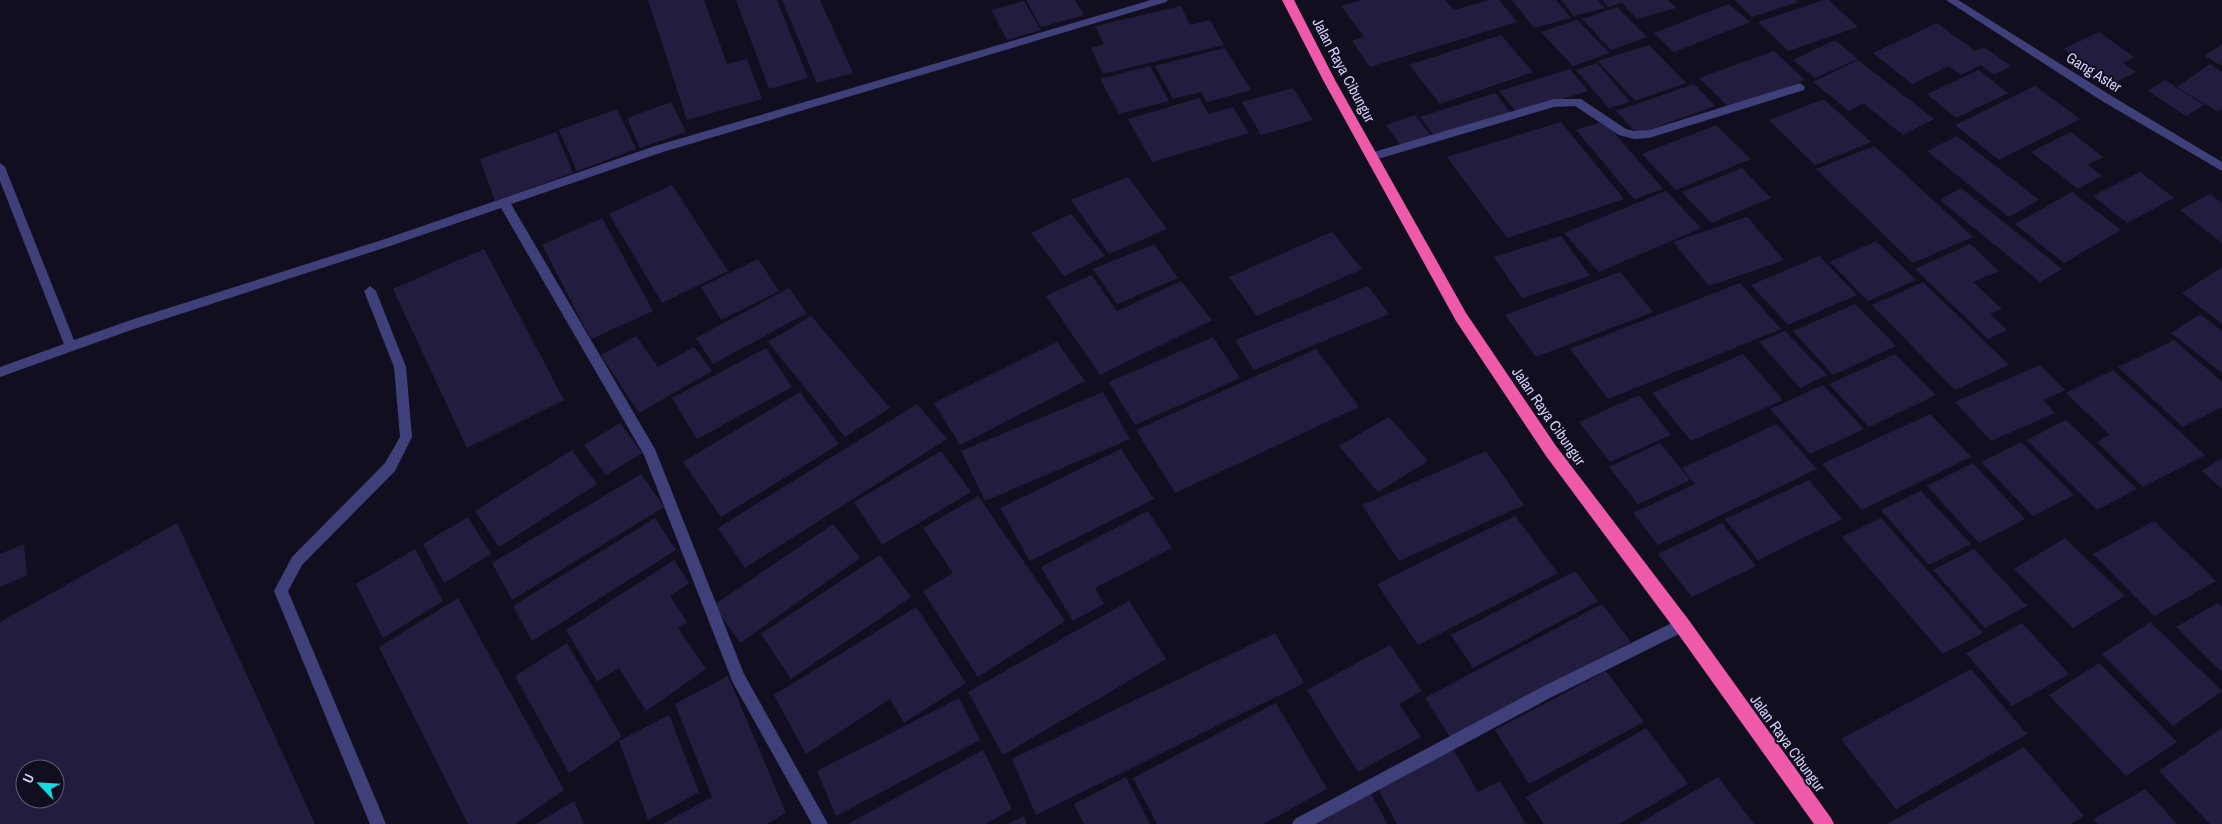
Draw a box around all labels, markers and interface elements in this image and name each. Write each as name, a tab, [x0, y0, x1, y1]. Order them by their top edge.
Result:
street label: Jalan Raya Cibungur	[1308, 14, 1380, 126]
street label: Gang Aster	[2062, 47, 2126, 97]
street label: Jalan Raya Cibungur	[1507, 363, 1591, 469]
street label: Jalan Raya Cibungur	[1746, 690, 1830, 796]
north arrow	[15, 759, 65, 809]
text: U	[18, 771, 38, 786]

